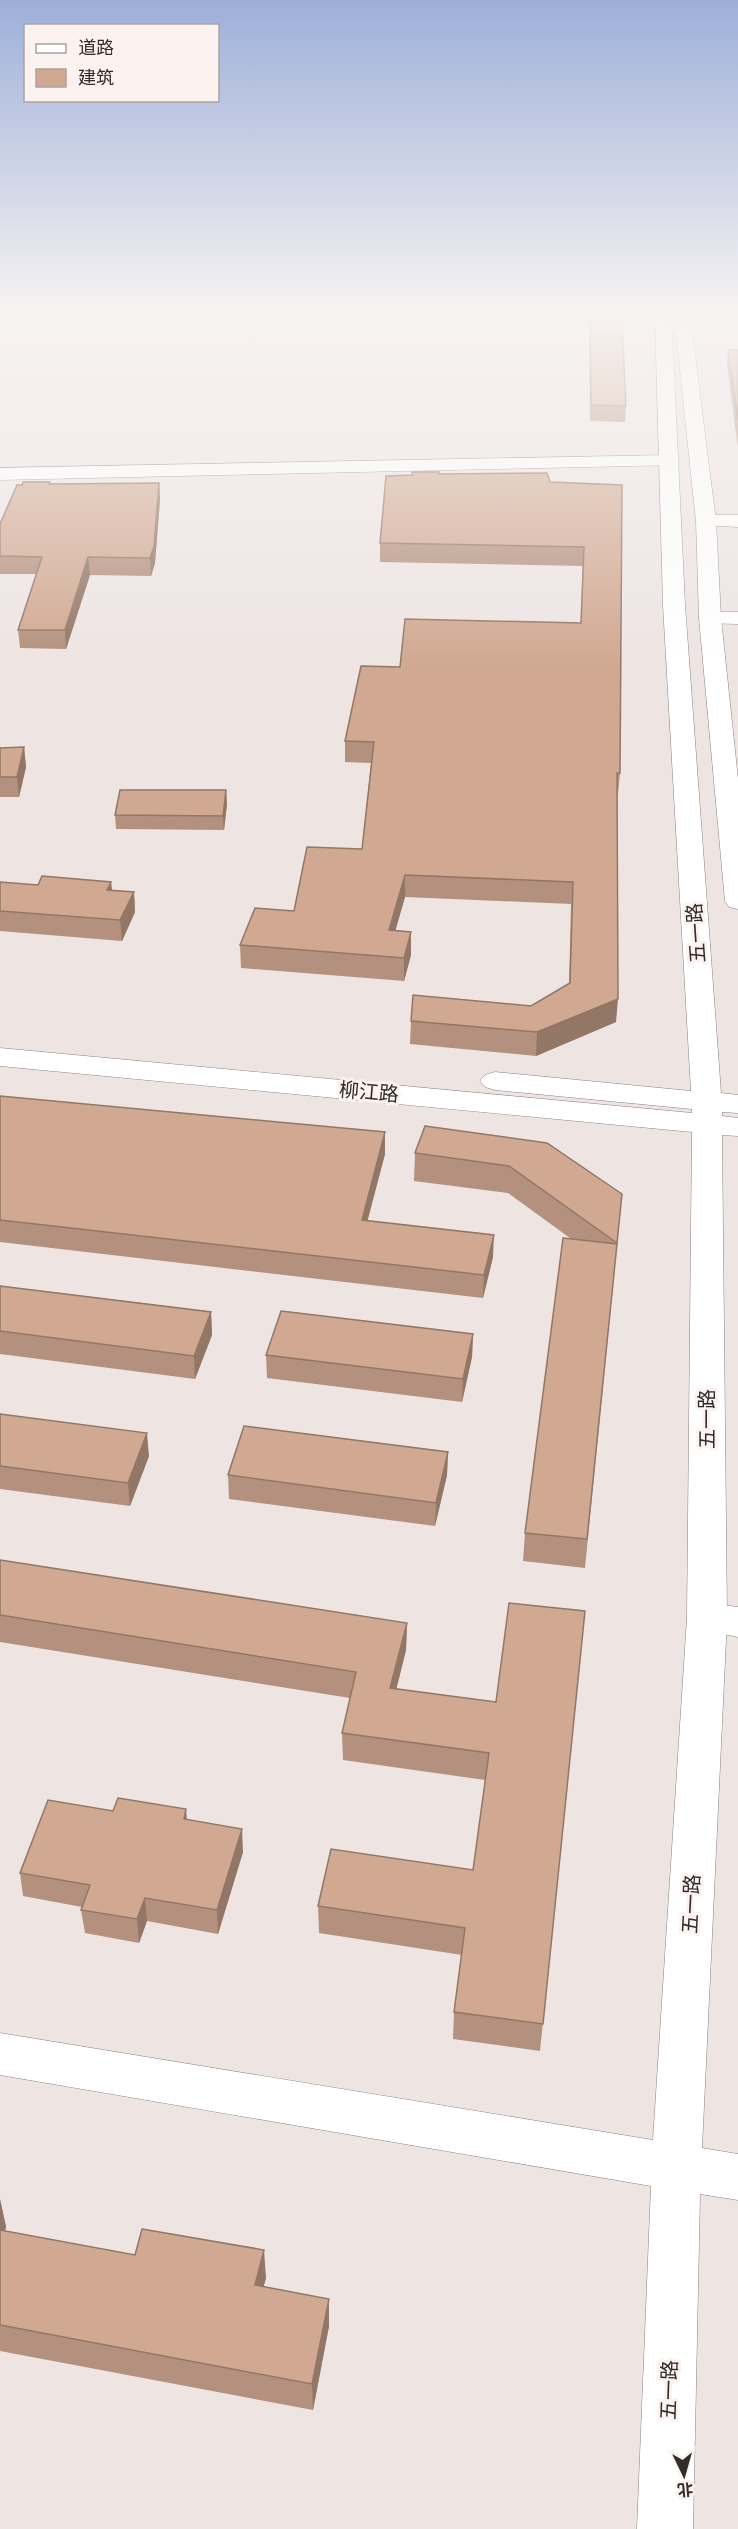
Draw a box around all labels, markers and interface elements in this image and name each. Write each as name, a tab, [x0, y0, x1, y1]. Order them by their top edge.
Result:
legend	[24, 24, 219, 102]
text: 道路	[78, 36, 114, 60]
text: 建筑	[78, 66, 114, 90]
street label: 五一路	[681, 902, 711, 964]
street label: 柳江路	[338, 1076, 400, 1108]
street label: 五一路	[694, 1389, 720, 1449]
street label: 五一路	[676, 1873, 706, 1935]
street label: 五一路	[655, 2360, 683, 2420]
north arrow	[654, 2445, 714, 2505]
text: 北	[676, 2478, 694, 2501]

